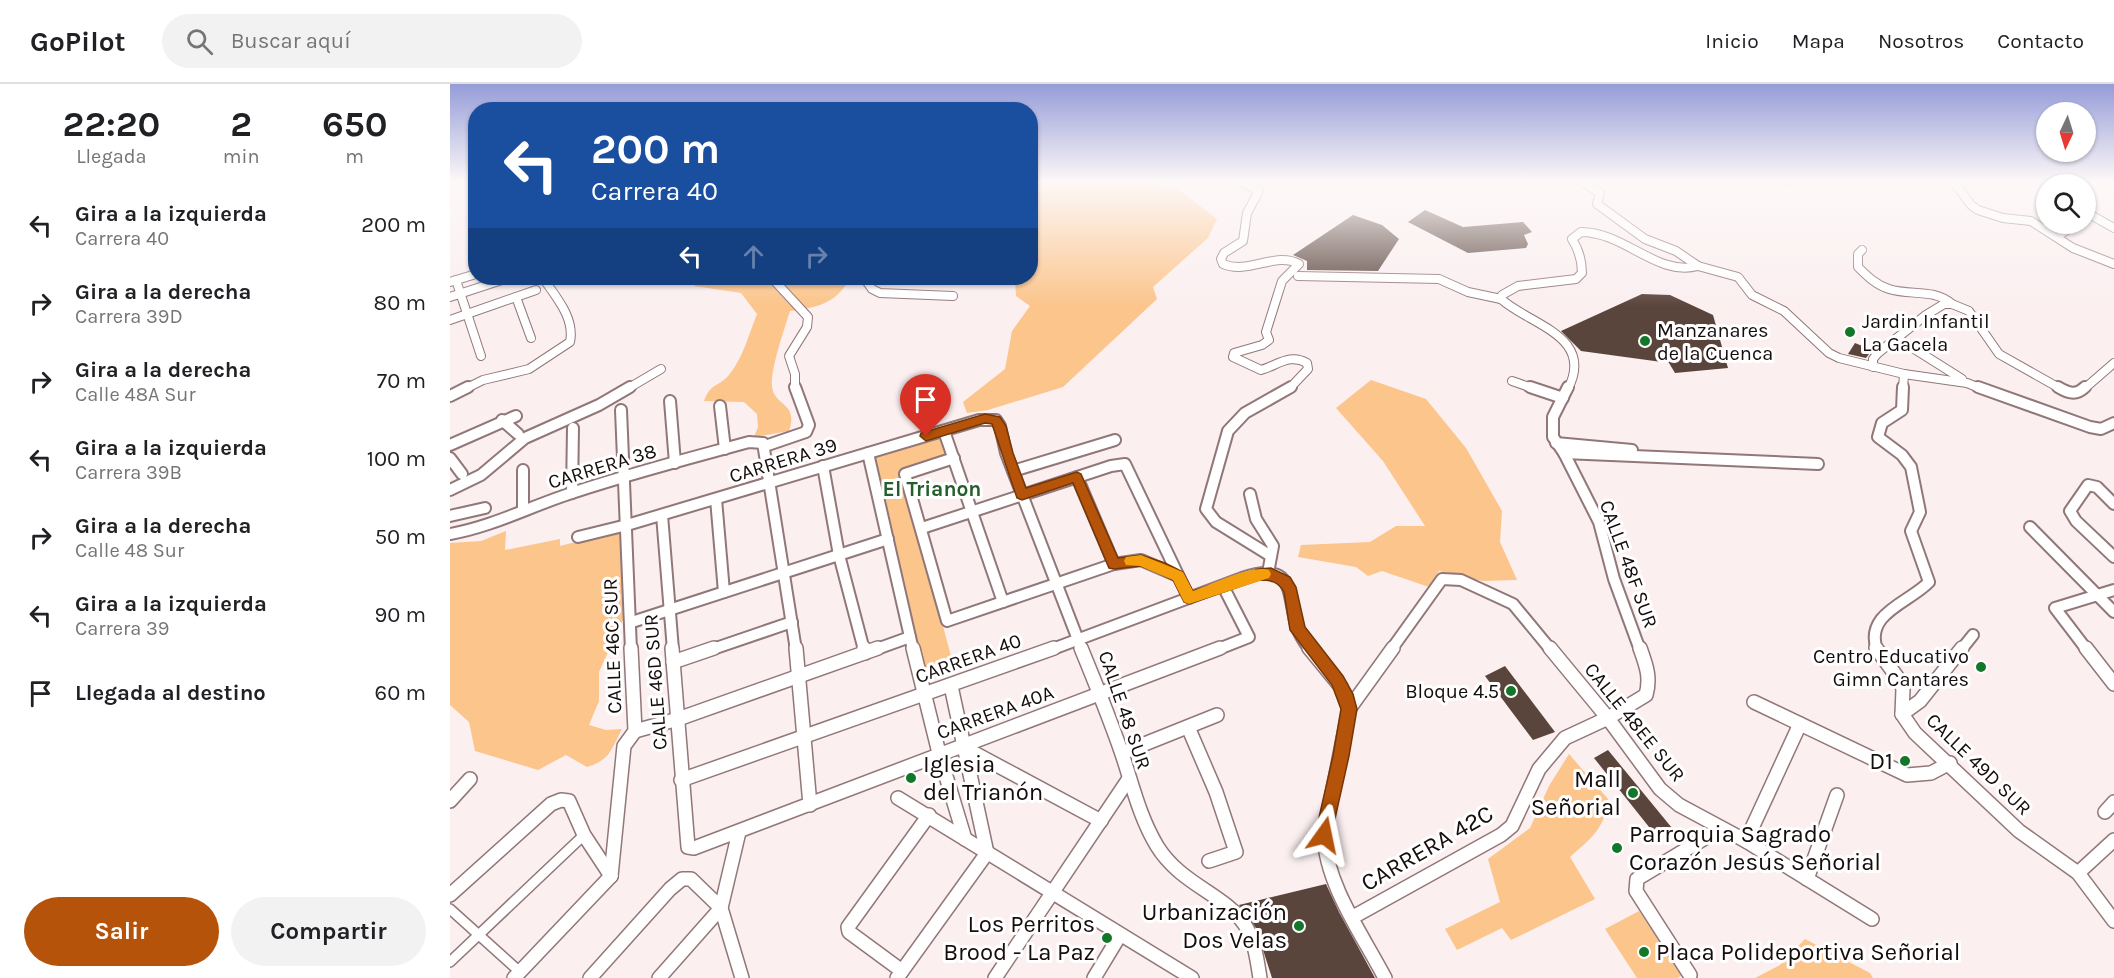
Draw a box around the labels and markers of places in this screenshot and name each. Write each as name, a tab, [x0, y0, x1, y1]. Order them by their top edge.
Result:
place label: Jardin Infantil La Gacela	[1862, 310, 1990, 356]
place label: Manzanares de la Cuenca	[1657, 319, 1773, 365]
marker: Jardin Infantil La Gacela	[1843, 325, 1857, 339]
marker: Manzanares de la Cuenca	[1638, 334, 1652, 348]
pin	[900, 374, 951, 436]
place label: Centro Educativo Gimn Cantares	[1813, 645, 1969, 691]
marker: Centro Educativo Gimn Cantares	[1974, 660, 1988, 674]
place label: Bloque 4.5	[1405, 680, 1499, 703]
marker: Bloque 4.5	[1504, 684, 1518, 698]
place label: D1	[1869, 747, 1893, 775]
place label: Iglesia del Trianón	[923, 750, 1043, 806]
marker: D1	[1898, 754, 1912, 768]
place label: Mall Señorial	[1531, 765, 1621, 821]
marker: Iglesia del Trianón	[904, 771, 918, 785]
marker: Mall Señorial	[1626, 786, 1640, 800]
place label: Parroquia Sagrado Corazón Jesús Señorial	[1629, 820, 1881, 876]
marker: Parroquia Sagrado Corazón Jesús Señorial	[1610, 841, 1624, 855]
place label: Urbanización Dos Velas	[1142, 898, 1287, 954]
place label: Los Perritos Brood - La Paz	[943, 910, 1095, 966]
marker: Urbanización Dos Velas	[1292, 919, 1306, 933]
marker: Los Perritos Brood - La Paz	[1100, 931, 1114, 945]
place label: Placa Polideportiva Señorial	[1656, 938, 1961, 966]
marker: Placa Polideportiva Señorial	[1637, 945, 1651, 959]

